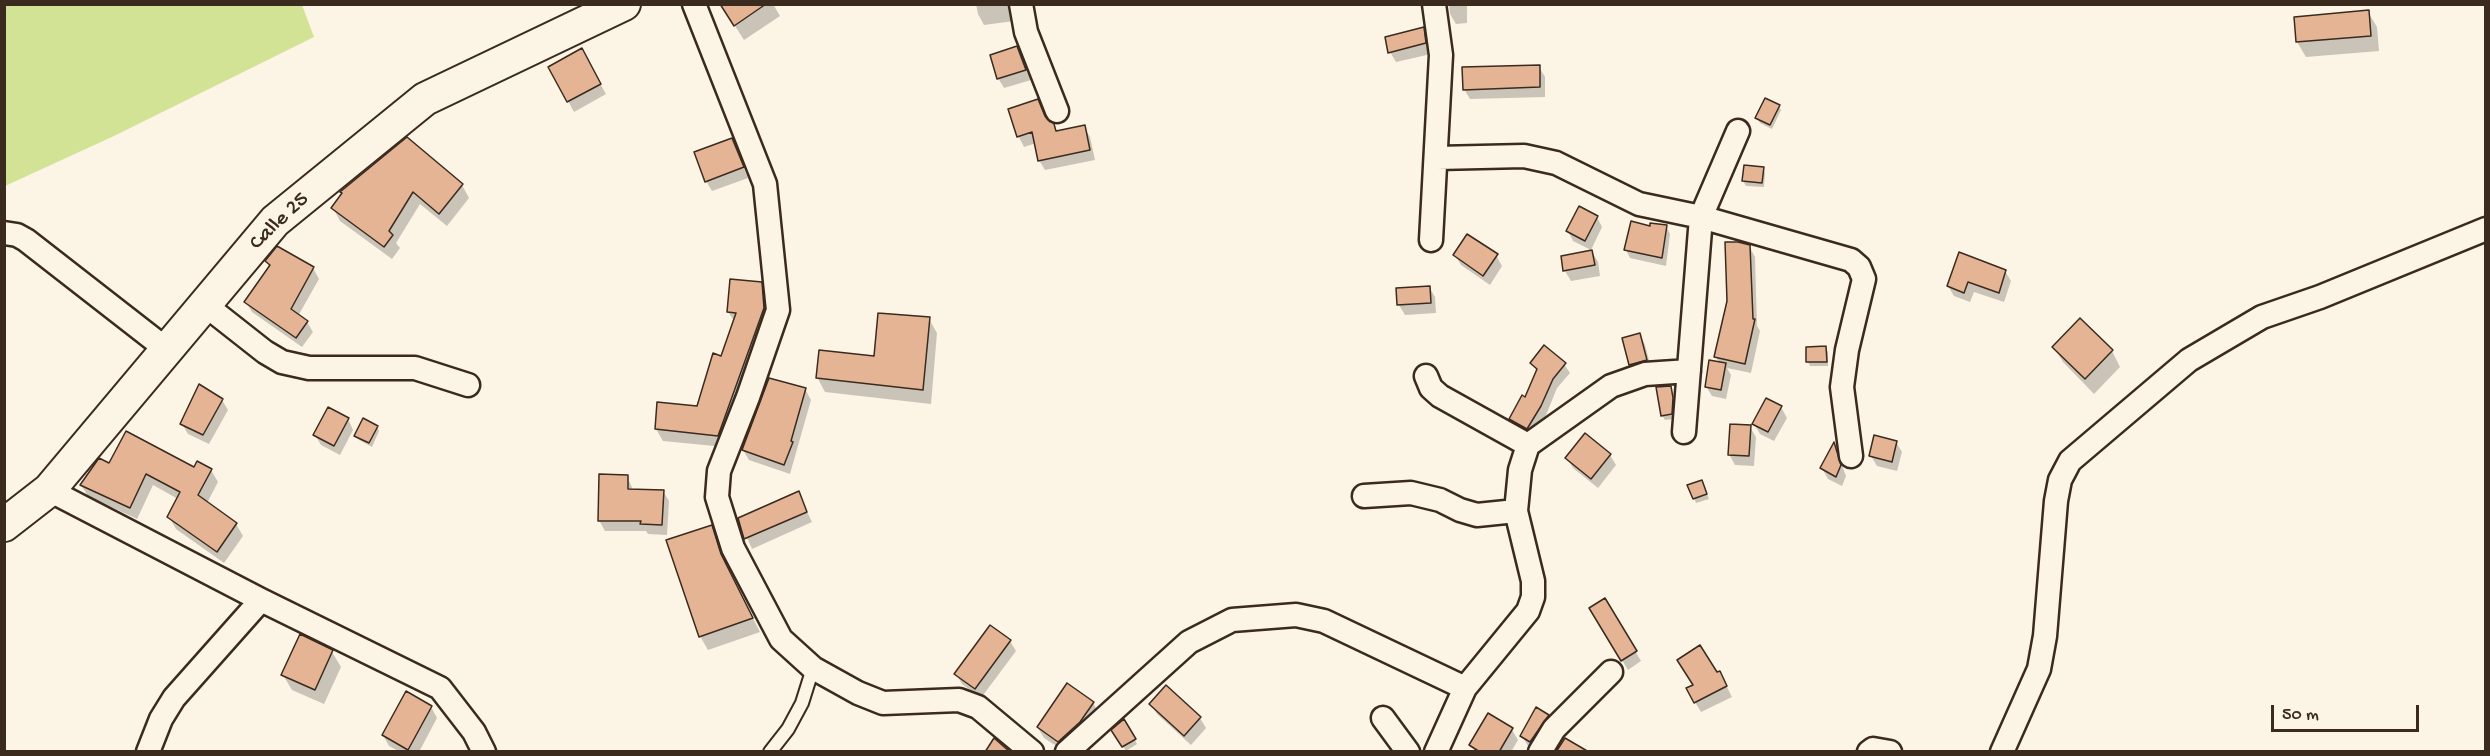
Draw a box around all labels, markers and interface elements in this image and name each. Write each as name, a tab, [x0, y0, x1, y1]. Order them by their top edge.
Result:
street label: Calle 25	[245, 187, 315, 257]
scale bar	[2274, 693, 2422, 731]
text: 50 m	[2282, 705, 2319, 726]

